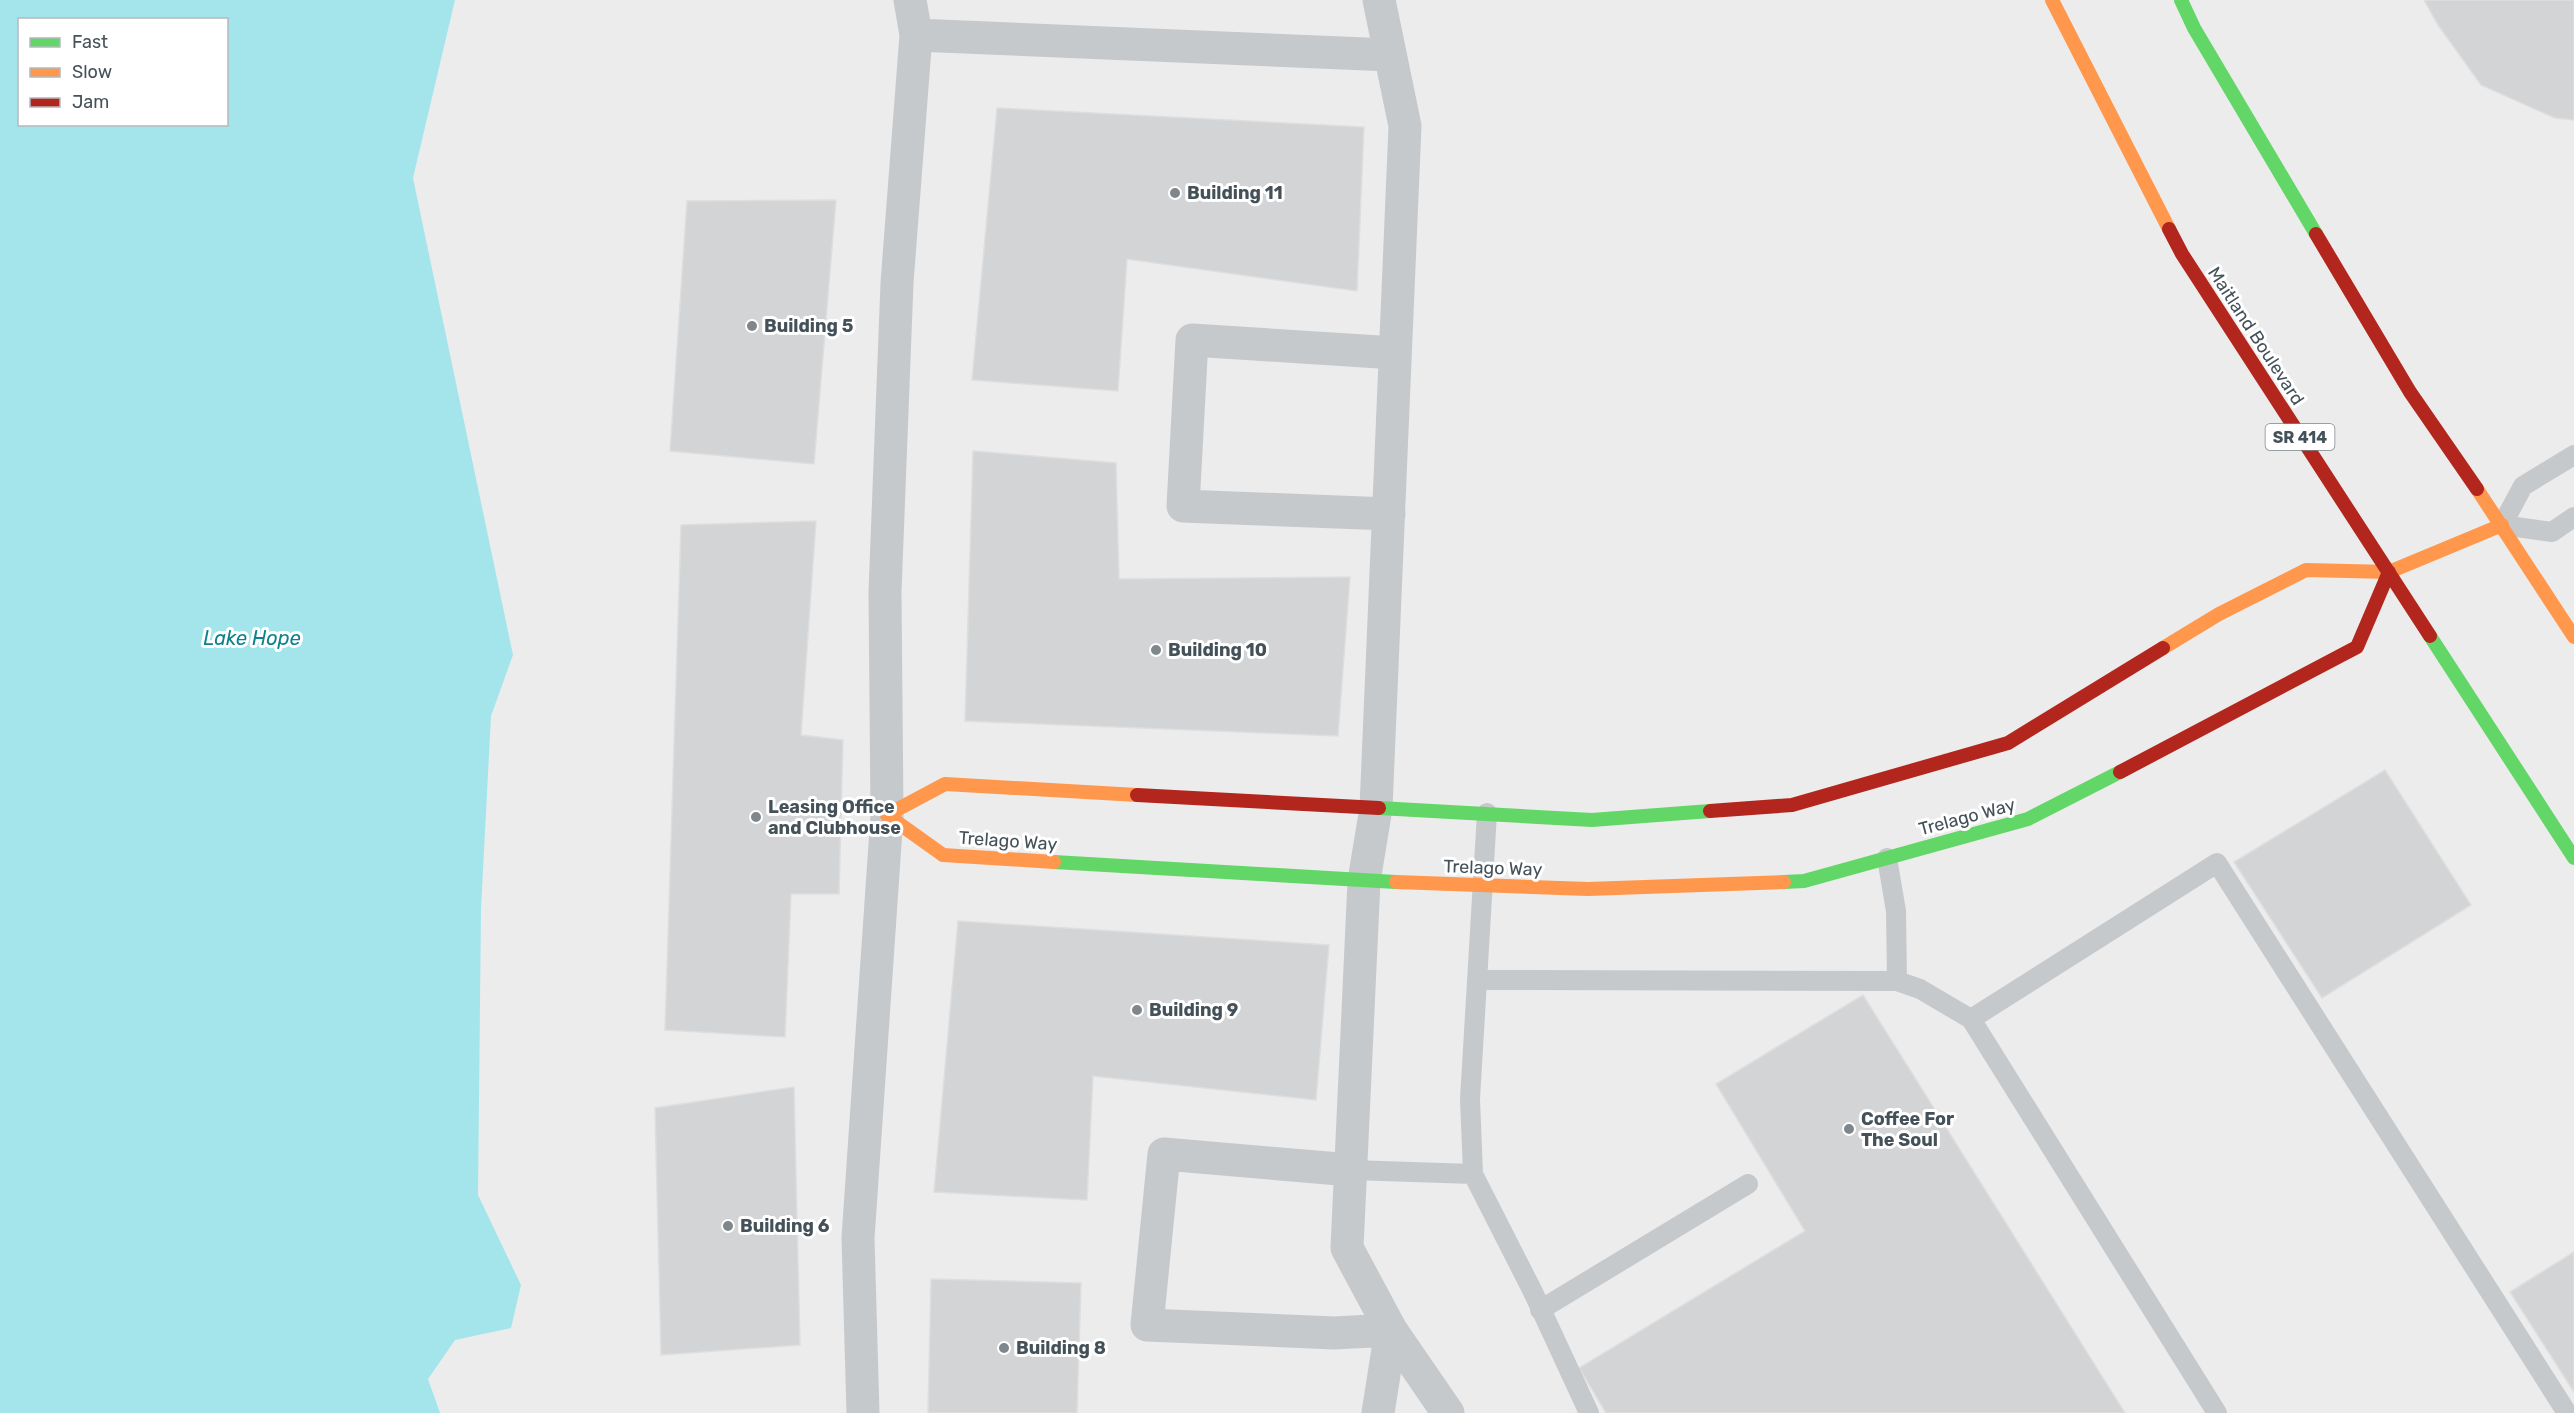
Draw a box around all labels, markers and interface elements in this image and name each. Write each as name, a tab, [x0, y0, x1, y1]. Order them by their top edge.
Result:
legend	[18, 18, 228, 126]
text: Fast	[72, 31, 108, 53]
text: Slow	[72, 61, 112, 83]
text: Jam	[72, 91, 109, 113]
place label: Building 11	[1187, 182, 1283, 204]
marker: Building 11	[1168, 186, 1182, 200]
street label: Maitland Boulevard	[2203, 263, 2309, 409]
place label: Building 5	[764, 315, 853, 337]
marker: Building 5	[745, 319, 759, 333]
road number: SR 414	[2266, 424, 2334, 450]
water label: Lake Hope	[203, 626, 301, 650]
place label: Building 10	[1168, 639, 1267, 661]
marker: Building 10	[1149, 643, 1163, 657]
street label: Trelago Way	[1916, 794, 2018, 840]
place label: Leasing Office and Clubhouse	[768, 796, 901, 839]
marker: Leasing Office and Clubhouse	[749, 810, 763, 824]
street label: Trelago Way	[958, 827, 1058, 855]
street label: Trelago Way	[1443, 855, 1543, 881]
place label: Building 9	[1149, 999, 1238, 1021]
marker: Building 9	[1130, 1003, 1144, 1017]
place label: Coffee For The Soul	[1861, 1108, 1954, 1151]
marker: Coffee For The Soul	[1842, 1122, 1856, 1136]
place label: Building 6	[740, 1215, 830, 1237]
marker: Building 6	[721, 1219, 735, 1233]
place label: Building 8	[1016, 1337, 1106, 1359]
marker: Building 8	[997, 1341, 1011, 1355]

